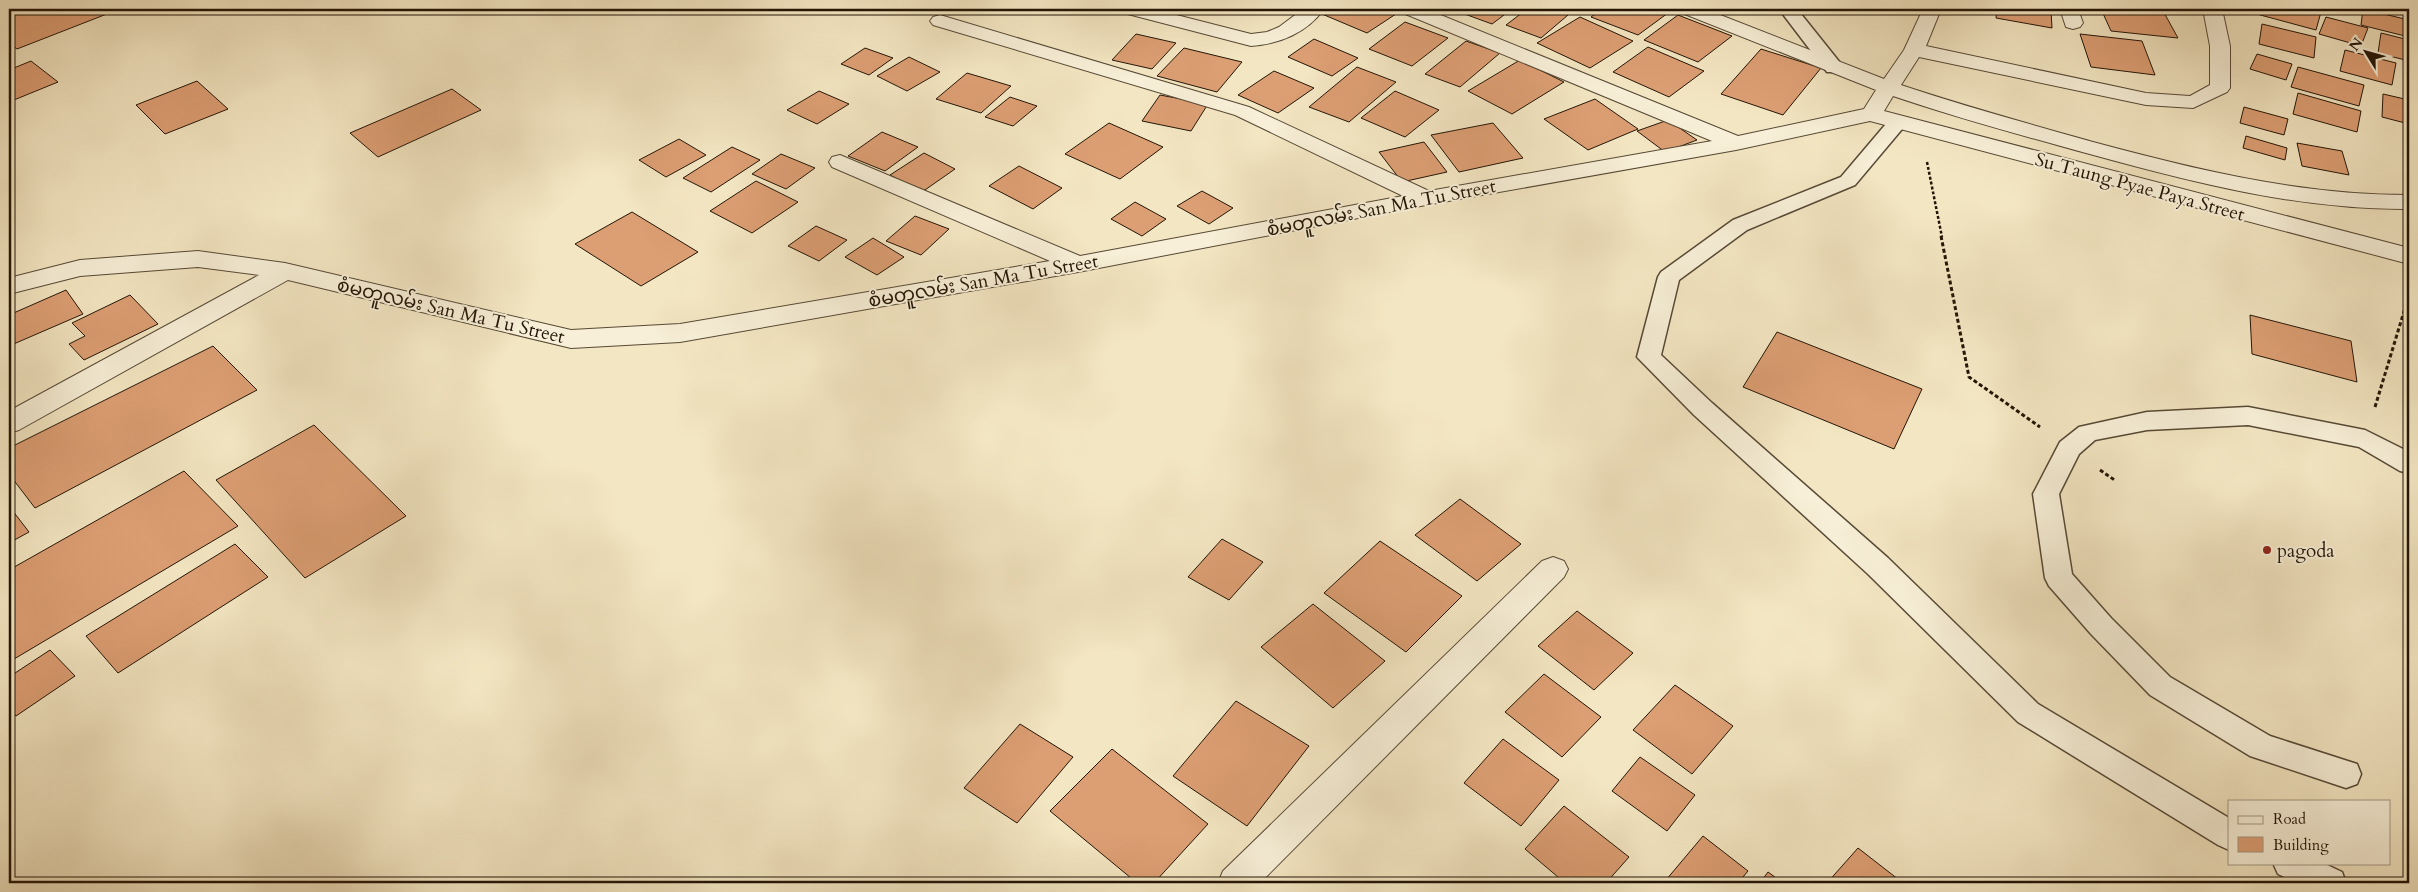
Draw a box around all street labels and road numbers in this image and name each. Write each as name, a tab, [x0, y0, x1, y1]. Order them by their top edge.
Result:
street label: Su Taung Pyae Paya Street	[2032, 146, 2247, 227]
street label: စံမတူလမ်း San Ma Tu Street	[1264, 171, 1499, 246]
street label: စံမတူလမ်း San Ma Tu Street	[866, 246, 1101, 317]
street label: စံမတူလမ်း San Ma Tu Street	[334, 270, 568, 353]

